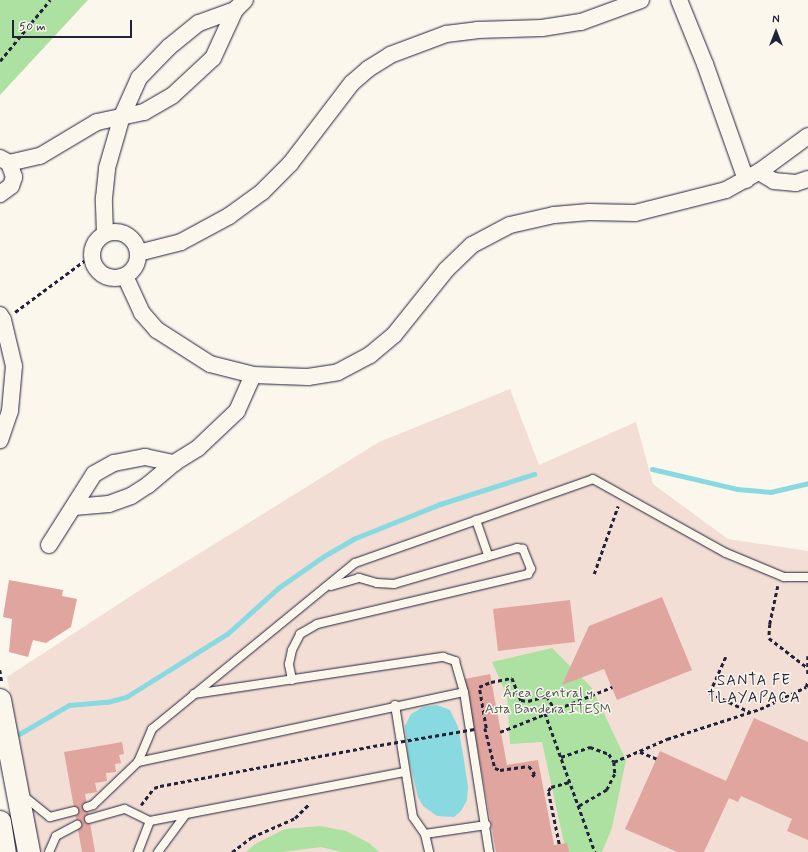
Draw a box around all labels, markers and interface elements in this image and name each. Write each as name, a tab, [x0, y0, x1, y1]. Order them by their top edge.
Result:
scale bar	[14, 12, 134, 38]
north arrow	[756, 12, 796, 52]
text: N	[772, 13, 780, 27]
text: 50 m	[19, 19, 46, 35]
district label: SANTA FE TLAYAPACA	[710, 672, 798, 707]
park label: Área Central y Asta Bandera ITESM	[484, 685, 612, 718]

